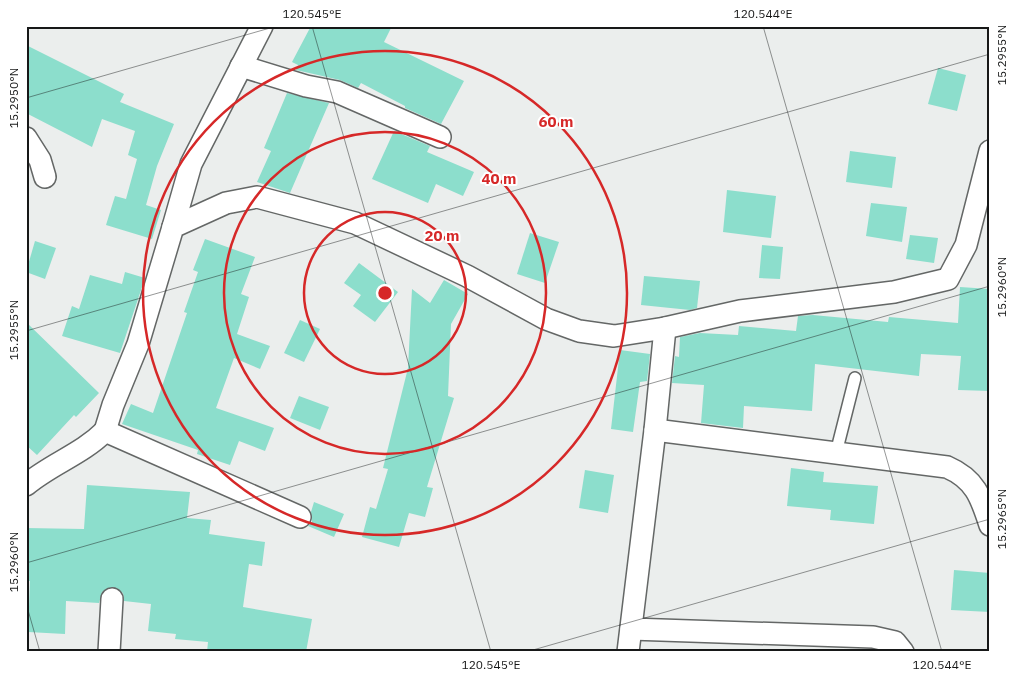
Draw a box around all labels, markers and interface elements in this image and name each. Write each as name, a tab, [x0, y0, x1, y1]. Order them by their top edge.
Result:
text: 120.545°E	[282, 6, 342, 21]
text: 120.544°E	[733, 6, 793, 21]
text: 15.2955°N	[994, 25, 1009, 85]
text: 15.2950°N	[6, 68, 21, 128]
text: 60 m	[539, 112, 573, 131]
text: 40 m	[482, 169, 516, 188]
text: 20 m	[425, 226, 459, 245]
text: 15.2960°N	[994, 257, 1009, 317]
centre of rings	[376, 284, 394, 302]
text: 15.2955°N	[6, 300, 21, 360]
text: 15.2965°N	[994, 489, 1009, 549]
text: 15.2960°N	[6, 532, 21, 592]
text: 120.545°E	[461, 657, 521, 672]
text: 120.544°E	[912, 657, 972, 672]

